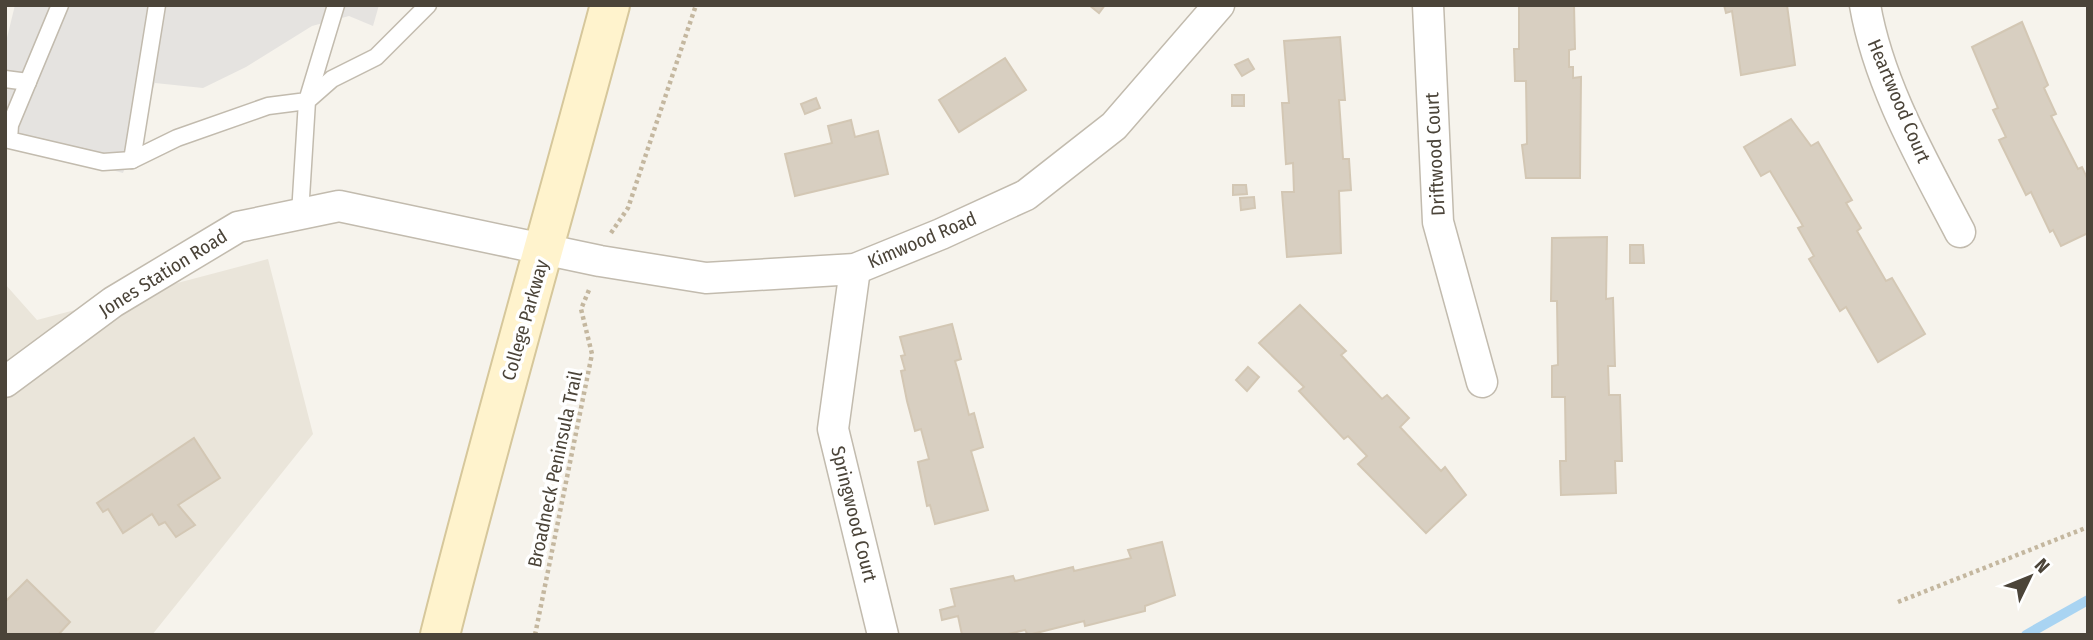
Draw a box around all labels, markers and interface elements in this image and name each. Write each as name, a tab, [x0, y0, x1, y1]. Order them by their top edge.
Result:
street label: Heartwood Court	[1863, 36, 1936, 167]
street label: Driftwood Court	[1420, 91, 1450, 216]
street label: Kimwood Road	[864, 207, 980, 273]
street label: Jones Station Road	[95, 224, 231, 322]
street label: College Parkway	[497, 256, 553, 383]
street label: Broadneck Peninsula Trail	[523, 369, 587, 569]
street label: Springwood Court	[826, 444, 882, 585]
north arrow	[1995, 542, 2065, 612]
text: N	[2030, 554, 2054, 578]

